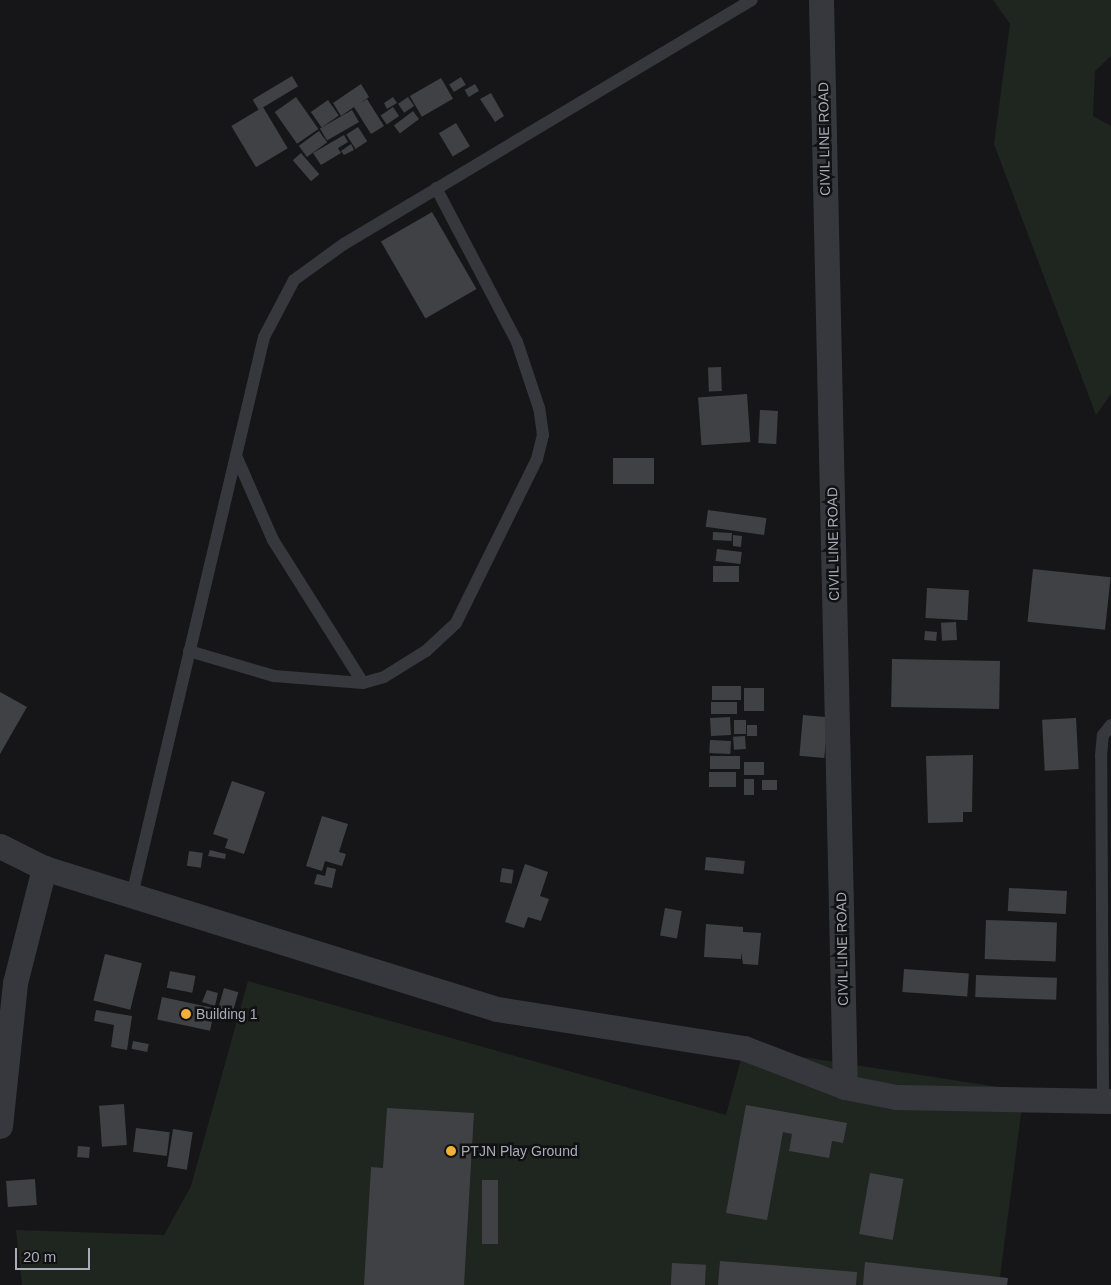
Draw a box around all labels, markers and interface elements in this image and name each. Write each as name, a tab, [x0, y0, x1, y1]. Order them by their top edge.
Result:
street label: CIVIL LINE ROAD	[815, 82, 833, 196]
street label: CIVIL LINE ROAD	[824, 487, 842, 601]
street label: CIVIL LINE ROAD	[833, 892, 851, 1006]
place label: Building 1	[196, 1006, 257, 1022]
marker: Building 1	[180, 1008, 192, 1020]
place label: PTJN Play Ground	[461, 1143, 578, 1159]
marker: PTJN Play Ground	[445, 1145, 457, 1157]
scale bar	[18, 1238, 92, 1270]
text: 20 m	[23, 1248, 56, 1265]

